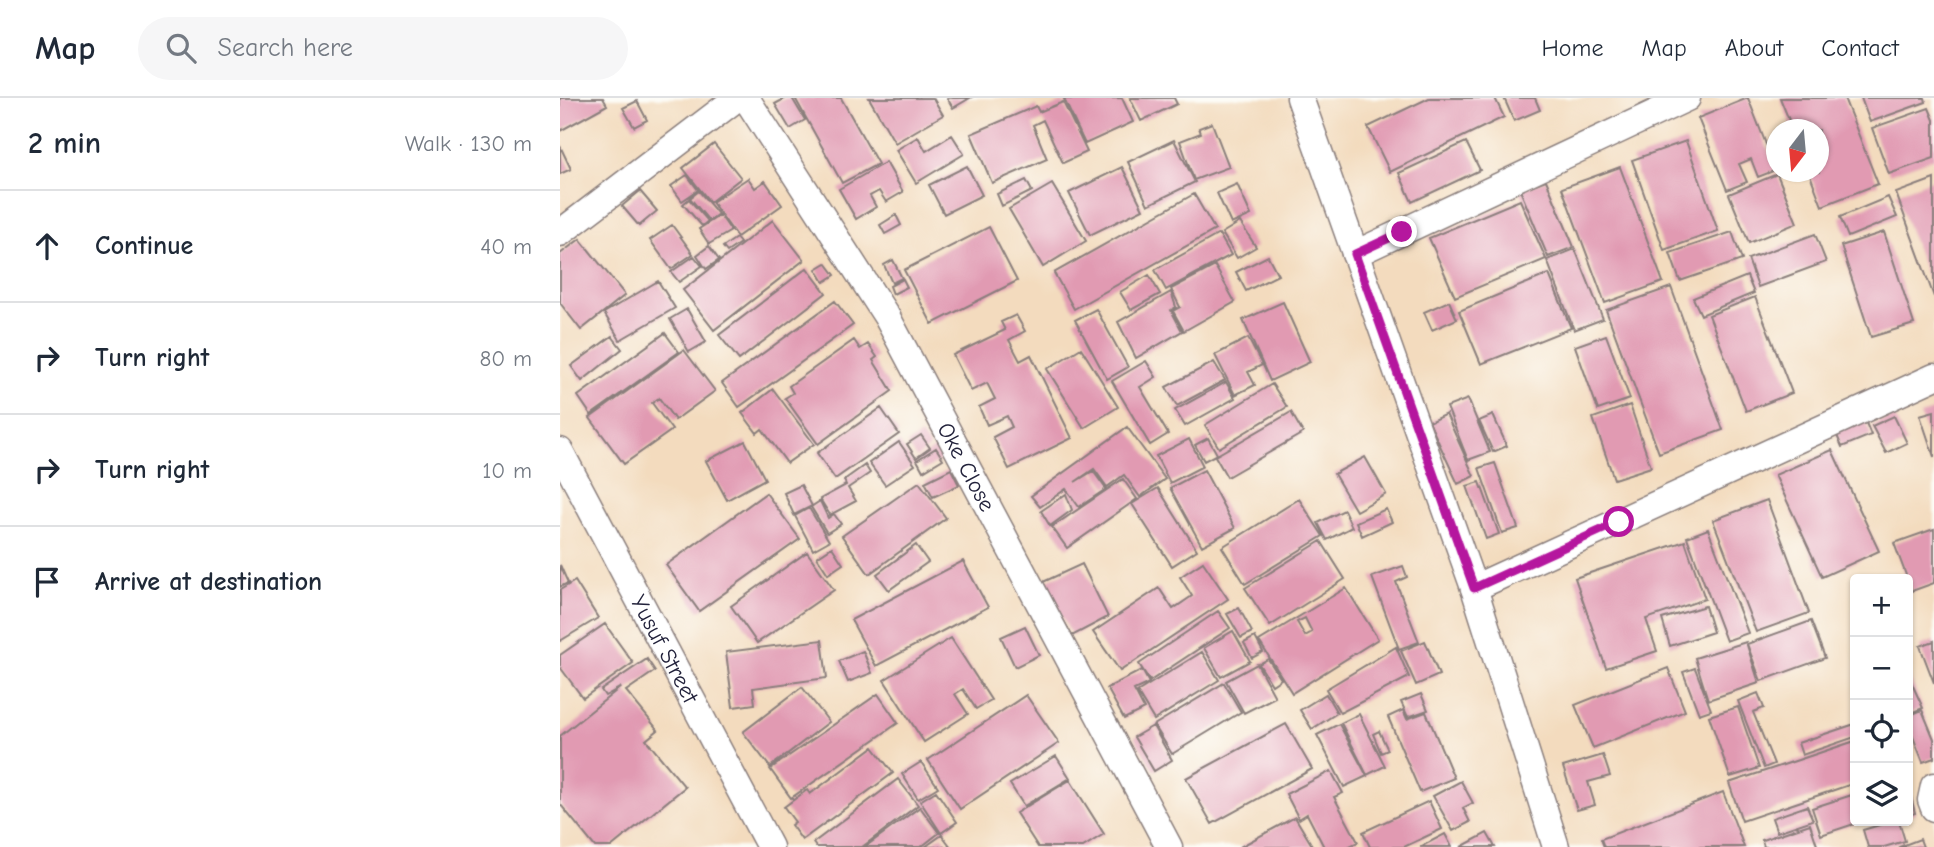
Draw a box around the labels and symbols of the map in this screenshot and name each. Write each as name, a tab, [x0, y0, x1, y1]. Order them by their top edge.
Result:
north arrow	[1766, 119, 1829, 182]
route end	[1386, 216, 1417, 247]
street label: Oke Close	[932, 418, 1001, 516]
route start	[1603, 506, 1634, 537]
street label: Yusuf Street	[625, 590, 705, 709]

